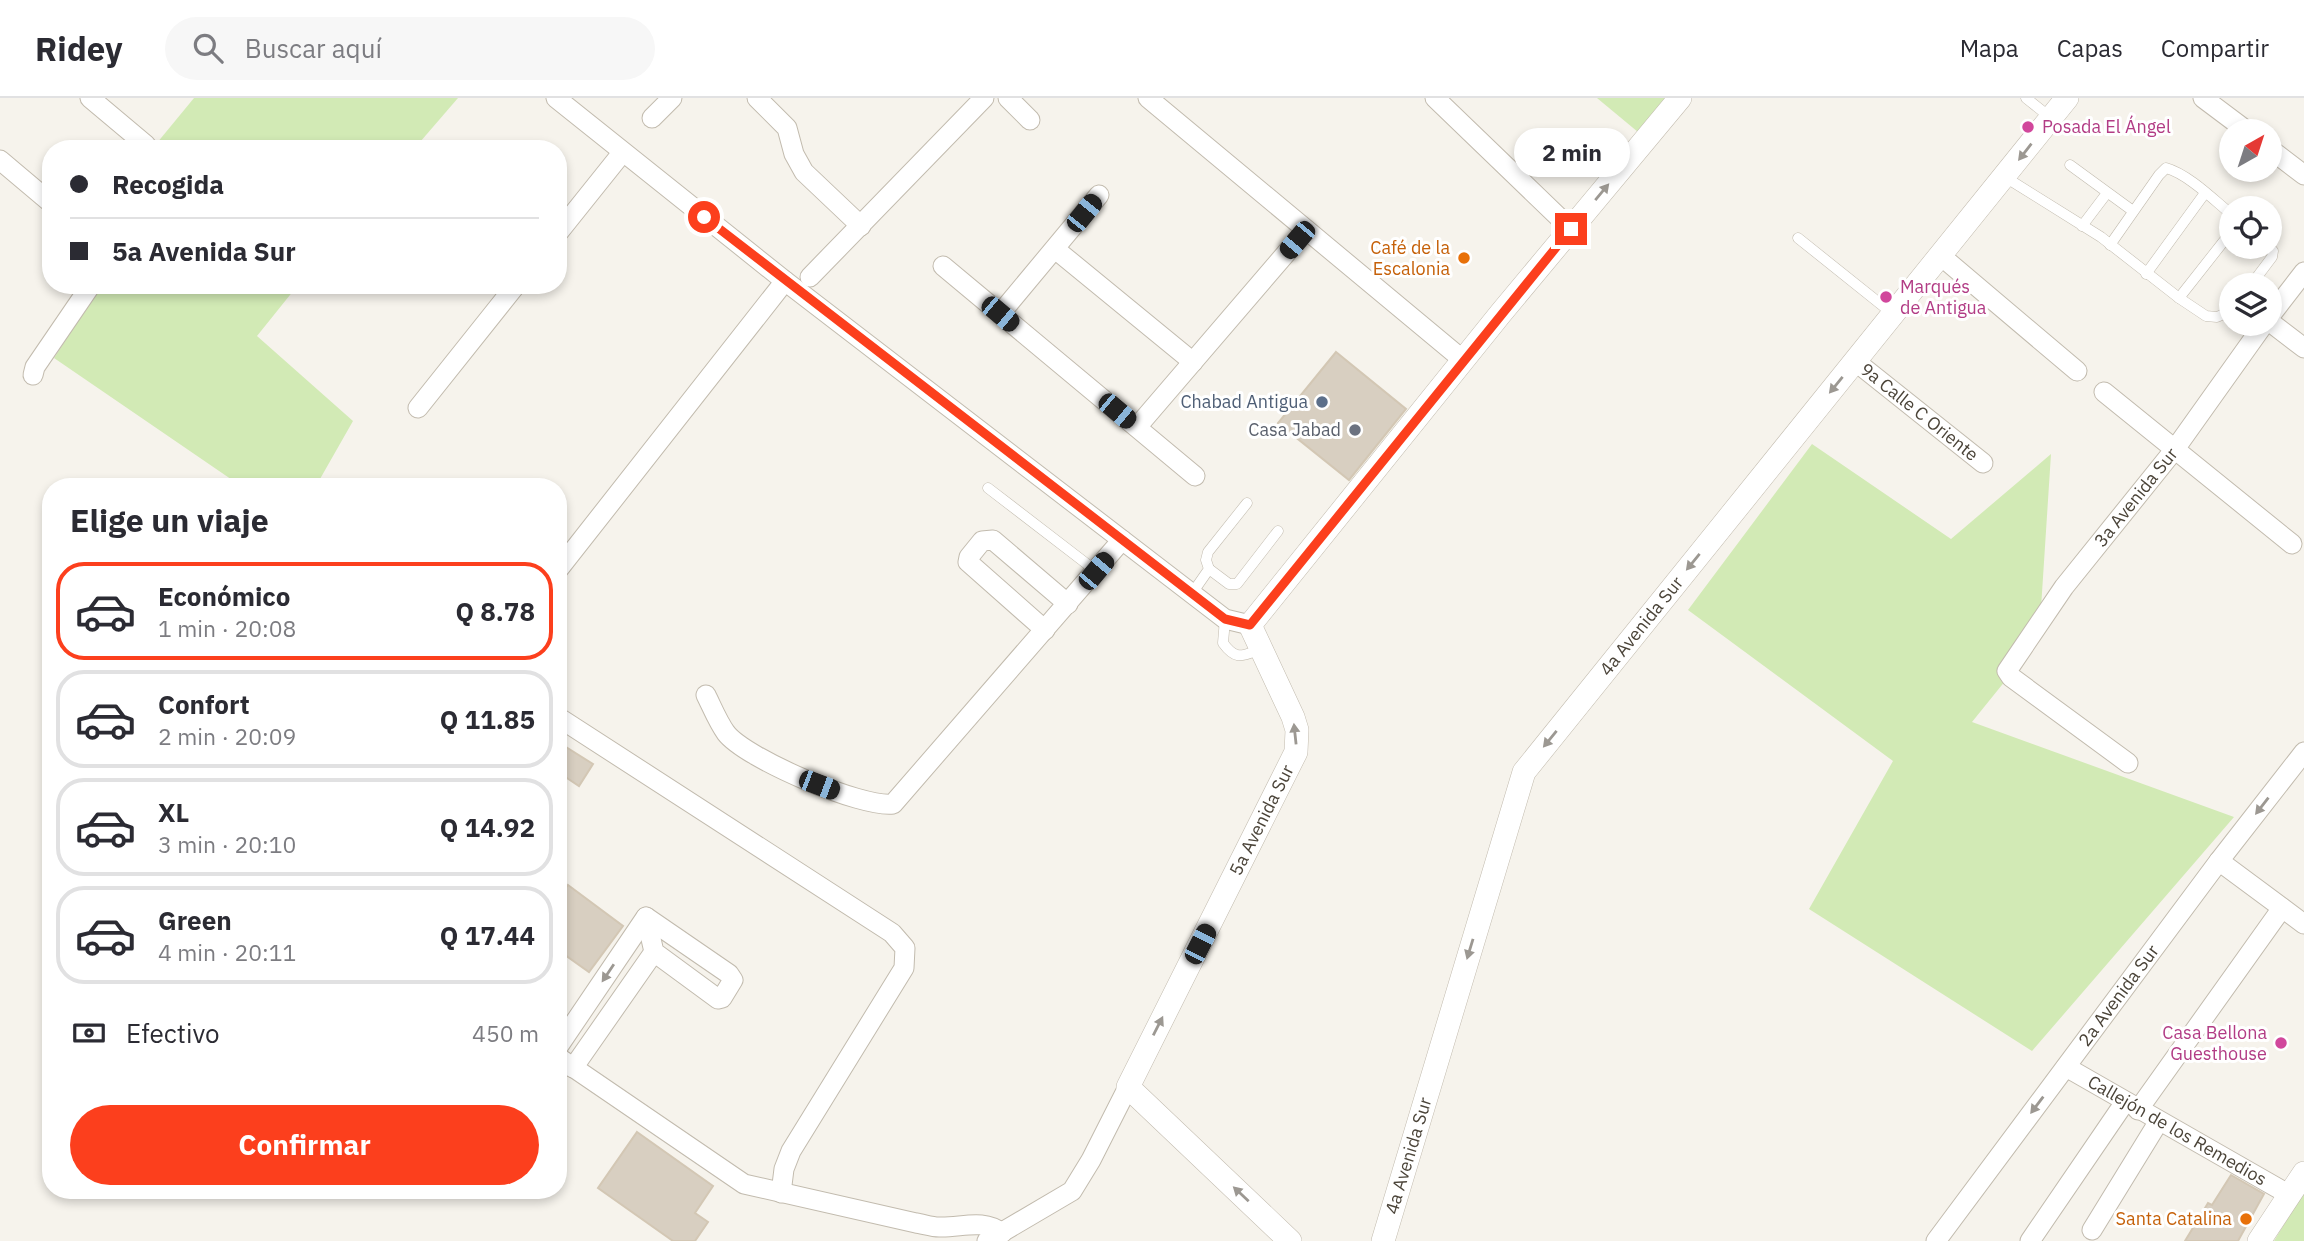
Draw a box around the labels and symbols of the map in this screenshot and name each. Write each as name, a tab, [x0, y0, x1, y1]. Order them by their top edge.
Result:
place label: Posada El Ángel	[2042, 115, 2171, 138]
marker: Posada El Ángel	[2020, 119, 2036, 135]
north arrow	[2219, 119, 2282, 182]
callout: 2 min	[1513, 128, 1629, 176]
one-way arrow	[2017, 142, 2032, 160]
one-way arrow	[1594, 183, 1609, 200]
car	[1063, 190, 1106, 236]
route start	[688, 201, 720, 233]
route end	[1555, 213, 1587, 245]
car	[1276, 217, 1319, 263]
place label: Café de la Escalonia	[1370, 236, 1450, 280]
marker: Café de la Escalonia	[1456, 250, 1472, 266]
place label: Marqués de Antigua	[1900, 275, 1987, 319]
marker: Marqués de Antigua	[1878, 289, 1894, 305]
car	[978, 292, 1023, 336]
street label: 9a Calle C Oriente	[1856, 358, 1983, 466]
one-way arrow	[1829, 376, 1844, 393]
car	[1095, 389, 1140, 433]
place label: Chabad Antigua	[1180, 390, 1308, 413]
marker: Chabad Antigua	[1314, 394, 1330, 410]
place label: Casa Jabad	[1248, 418, 1341, 441]
marker: Casa Jabad	[1347, 422, 1363, 438]
street label: 3a Avenida Sur	[2089, 442, 2183, 551]
car	[1075, 548, 1118, 594]
one-way arrow	[1686, 553, 1701, 570]
street label: 4a Avenida Sur	[1594, 571, 1688, 680]
one-way arrow	[1290, 723, 1301, 745]
one-way arrow	[1543, 730, 1558, 747]
street label: 5a Avenida Sur	[1224, 760, 1299, 879]
car	[796, 768, 843, 802]
one-way arrow	[2255, 796, 2270, 814]
car	[1182, 921, 1219, 967]
one-way arrow	[1465, 939, 1475, 960]
street label: 2a Avenida Sur	[2073, 940, 2164, 1051]
one-way arrow	[601, 964, 615, 982]
one-way arrow	[1153, 1016, 1164, 1036]
place label: Casa Bellona Guesthouse	[2162, 1021, 2267, 1065]
marker: Casa Bellona Guesthouse	[2273, 1035, 2289, 1051]
street label: Callejón de los Remedios	[2084, 1070, 2271, 1190]
street label: 4a Avenida Sur	[1380, 1094, 1437, 1217]
one-way arrow	[2031, 1096, 2045, 1114]
one-way arrow	[1233, 1187, 1250, 1203]
place label: Santa Catalina	[2116, 1207, 2232, 1230]
marker: Santa Catalina	[2238, 1211, 2254, 1227]

